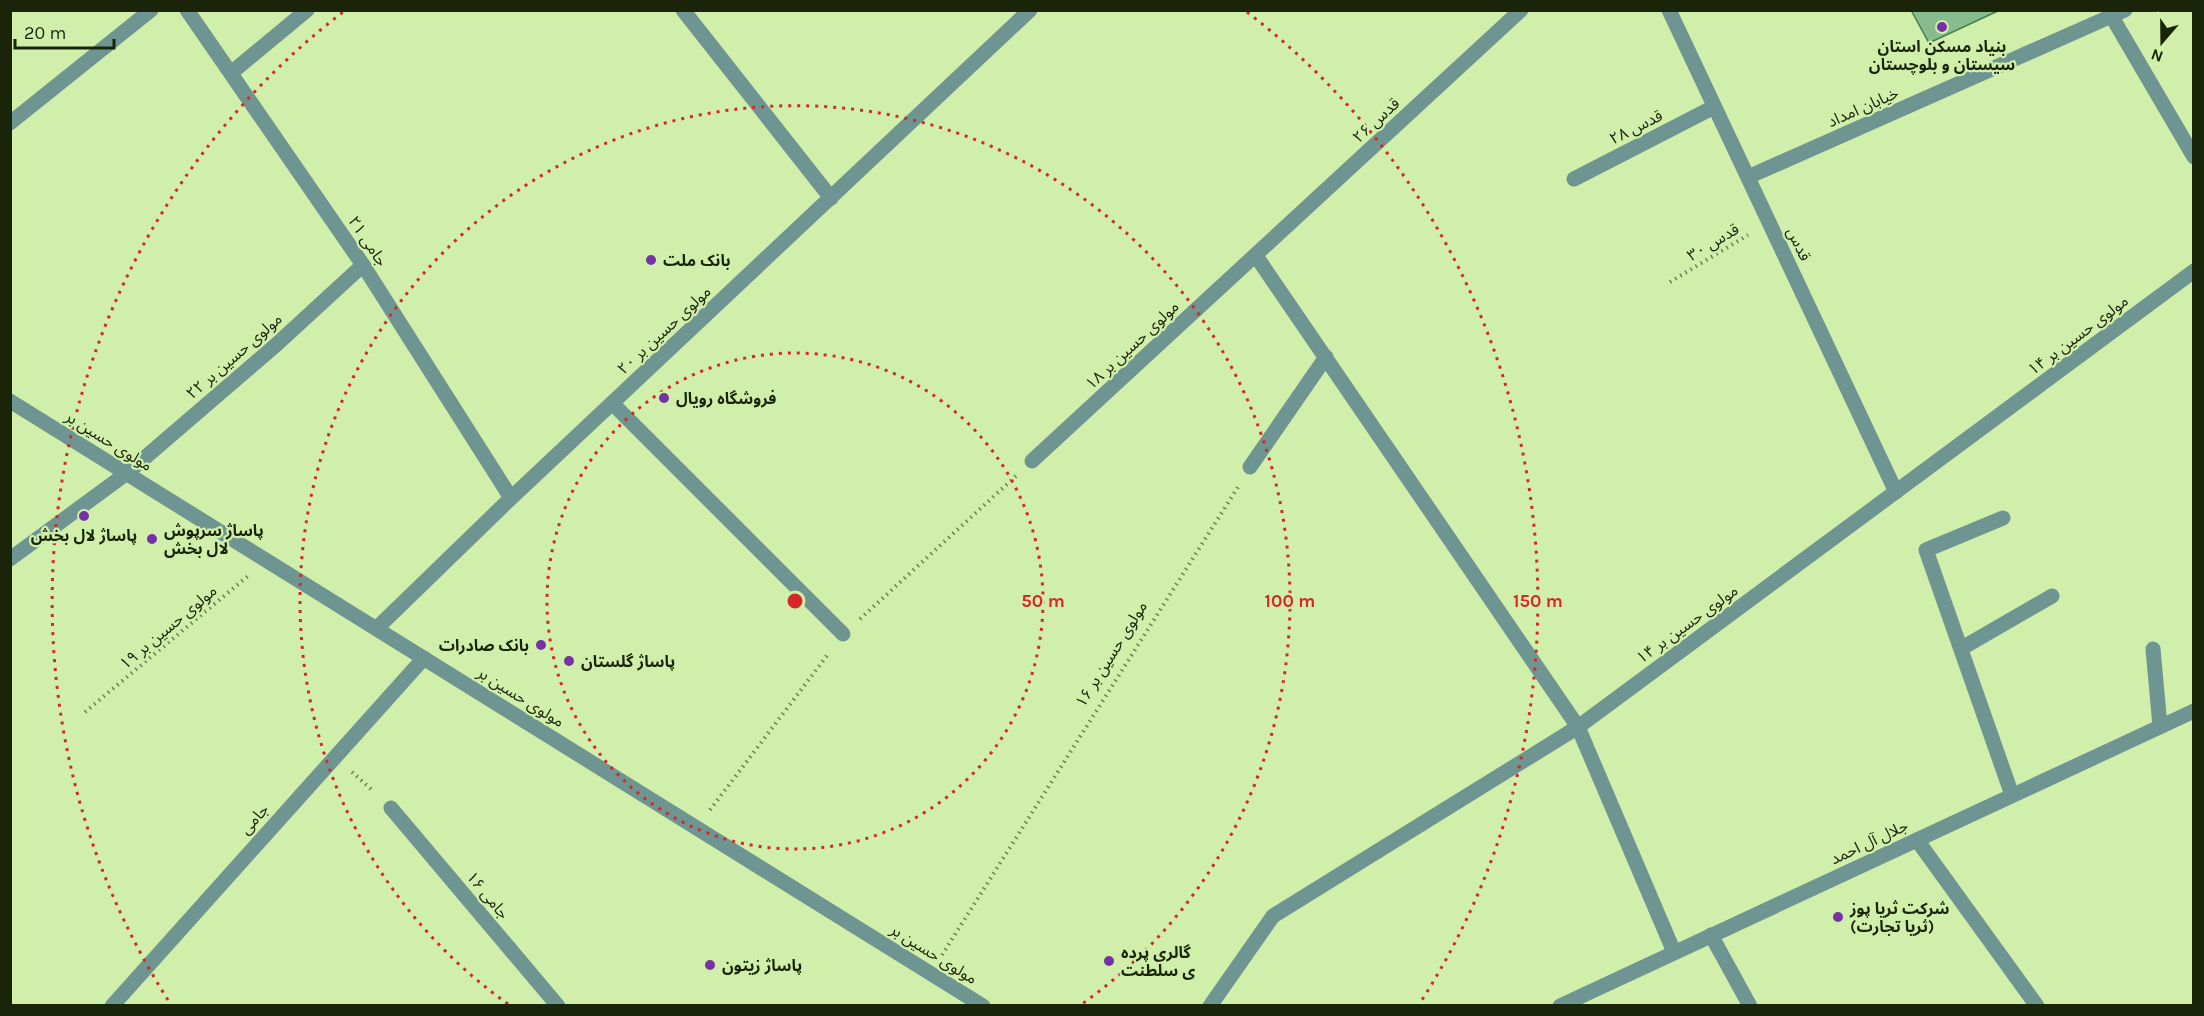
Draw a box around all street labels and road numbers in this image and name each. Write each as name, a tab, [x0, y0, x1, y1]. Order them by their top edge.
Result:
street label: خیابان امداد	[1824, 83, 1902, 131]
street label: قدس ۲۶	[1349, 94, 1403, 146]
street label: قدس ۲۸	[1606, 106, 1666, 148]
street label: جامی ۲۱	[344, 212, 392, 270]
street label: قدس ۳۰	[1684, 219, 1742, 265]
street label: قدس	[1783, 224, 1815, 264]
street label: مولوی حسین بر ۲۰	[613, 282, 715, 378]
street label: مولوی حسین بر ۱۴	[2024, 291, 2132, 379]
street label: مولوی حسین بر ۱۸	[1081, 297, 1183, 393]
street label: مولوی حسین بر ۲۲	[182, 309, 286, 403]
street label: مولوی حسین بر	[61, 406, 156, 475]
street label: مولوی حسین بر ۱۹	[116, 581, 220, 673]
street label: مولوی حسین بر ۱۴	[1633, 581, 1741, 667]
street label: مولوی حسین بر ۱۶	[1071, 598, 1151, 710]
street label: مولوی حسین بر	[473, 662, 568, 731]
street label: جامی	[235, 800, 273, 838]
street label: جلال آل احمد	[1827, 816, 1911, 869]
street label: جامی ۱۶	[463, 867, 513, 923]
street label: مولوی حسین بر	[886, 919, 981, 988]

